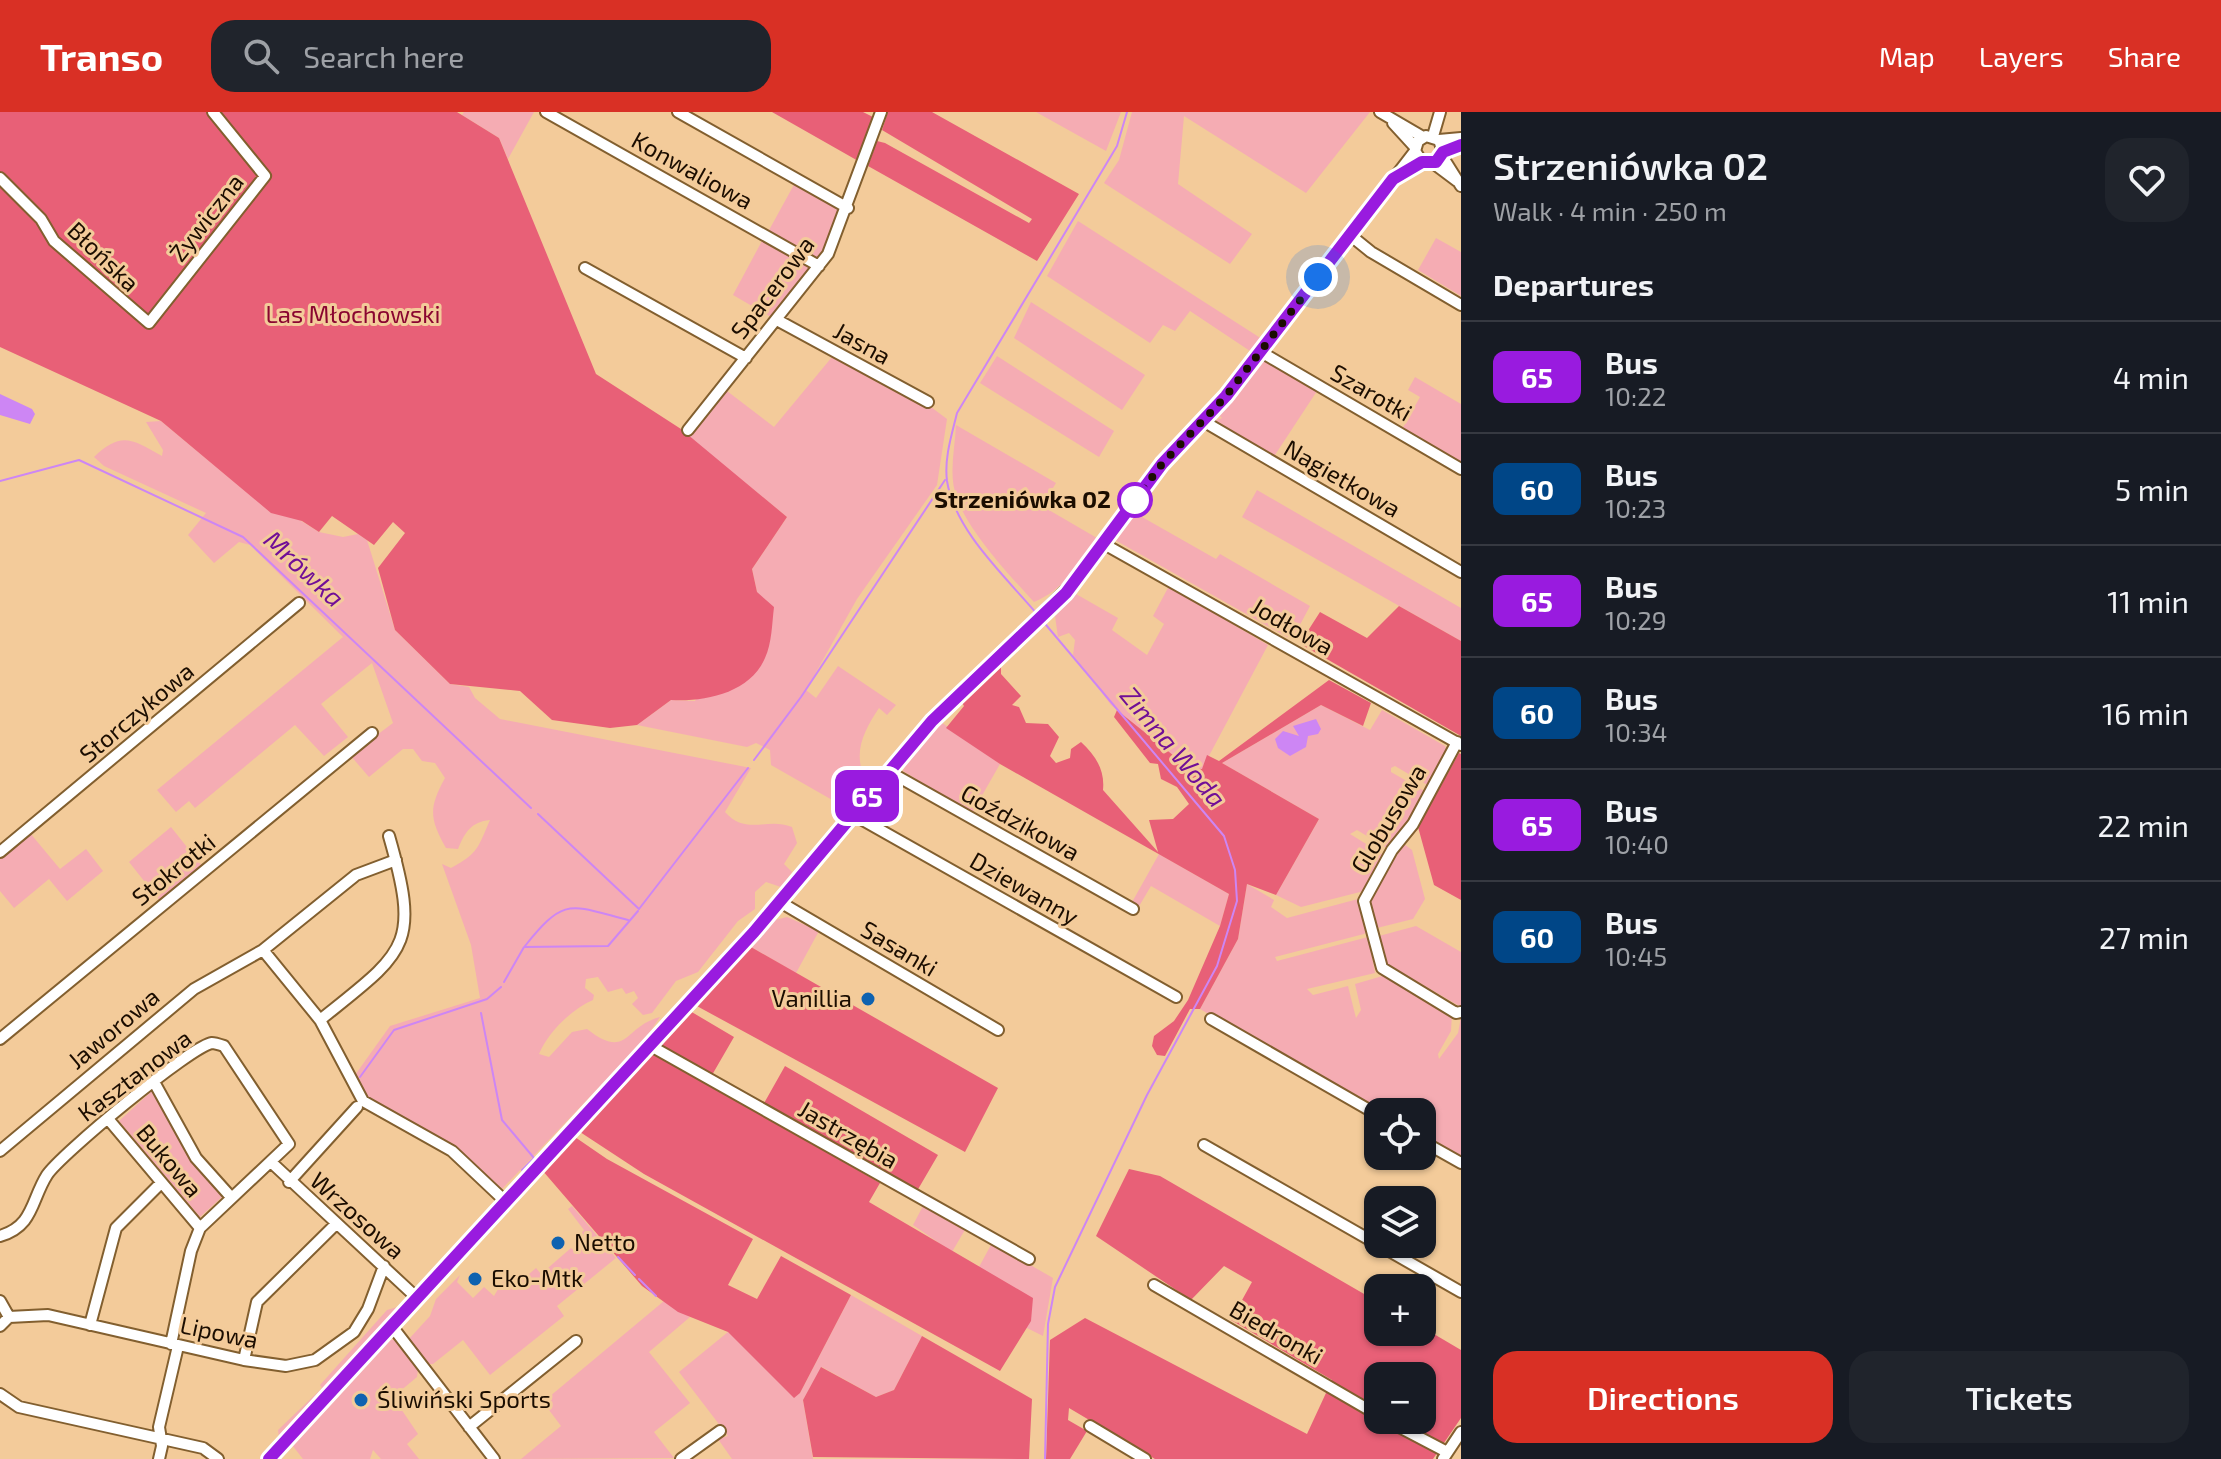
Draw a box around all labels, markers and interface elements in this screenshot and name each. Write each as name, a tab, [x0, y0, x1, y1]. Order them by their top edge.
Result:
search box	[211, 20, 771, 92]
text: Transo	[40, 33, 163, 79]
icon: search	[239, 34, 283, 78]
text: Search here	[303, 38, 464, 74]
text: Map	[1879, 39, 1935, 73]
text: Layers	[1979, 39, 2064, 73]
text: Share	[2108, 39, 2181, 73]
street label: Konwaliowa	[627, 125, 758, 215]
button: heart	[2105, 138, 2189, 222]
text: Strzeniówka 02	[1493, 142, 1768, 188]
street label: Żywiczna	[163, 168, 249, 267]
text: Walk · 4 min · 250 m	[1493, 195, 1727, 226]
street label: Błońska	[62, 215, 146, 297]
street label: Spacerowa	[724, 230, 820, 344]
your location	[1298, 257, 1338, 297]
text: Departures	[1493, 266, 1654, 302]
park label: Las Młochowski	[266, 299, 440, 328]
street label: Jasna	[829, 315, 896, 370]
text: Bus	[1605, 344, 1658, 380]
street label: Szarotki	[1326, 357, 1418, 427]
text: 4 min	[2113, 359, 2189, 395]
text: 65	[1521, 360, 1553, 394]
text: 10:22	[1605, 380, 1666, 411]
street label: Nagietkowa	[1279, 433, 1406, 523]
text: Bus	[1605, 456, 1658, 492]
text: 5 min	[2115, 471, 2189, 507]
text: 60	[1520, 472, 1554, 506]
marker: Strzeniówka 02	[1118, 483, 1152, 517]
place label: Strzeniówka 02	[934, 484, 1111, 513]
text: 10:23	[1605, 492, 1666, 523]
water label: Mrówka	[259, 523, 351, 613]
text: Bus	[1605, 568, 1658, 604]
text: 11 min	[2107, 583, 2189, 619]
text: 65	[1521, 584, 1553, 618]
street label: Jodłowa	[1247, 591, 1339, 661]
text: 10:29	[1605, 604, 1667, 635]
street label: Storczykowa	[73, 656, 199, 768]
water label: Zimna Woda	[1115, 680, 1233, 813]
text: Bus	[1605, 680, 1658, 716]
text: 16 min	[2102, 695, 2189, 731]
text: 60	[1520, 696, 1554, 730]
text: 10:34	[1605, 716, 1668, 747]
street label: Globusowa	[1344, 759, 1432, 878]
line badge: 65	[831, 770, 903, 822]
street label: Goździkowa	[956, 777, 1085, 866]
text: 65	[851, 779, 883, 813]
text: Bus	[1605, 792, 1658, 828]
text: 22 min	[2097, 807, 2189, 843]
text: 65	[1521, 808, 1553, 842]
street label: Stokrotki	[126, 827, 220, 911]
text: 10:40	[1605, 828, 1669, 859]
street label: Dziewanny	[965, 845, 1084, 931]
text: Bus	[1605, 904, 1658, 940]
street label: Sasanki	[856, 914, 943, 982]
text: 27 min	[2099, 919, 2189, 955]
text: 60	[1520, 920, 1554, 954]
text: 10:45	[1605, 940, 1667, 971]
street label: Jaworowa	[61, 981, 165, 1074]
place label: Vanillia	[772, 983, 852, 1012]
marker: Vanillia	[859, 990, 877, 1008]
street label: Kasztanowa	[72, 1023, 197, 1127]
street label: Jastrzębia	[794, 1094, 904, 1174]
map controls	[1364, 1098, 1436, 1434]
button: locate	[1364, 1098, 1436, 1170]
street label: Bukowa	[131, 1117, 209, 1203]
street label: Wrzosowa	[305, 1165, 411, 1265]
button: layers	[1364, 1186, 1436, 1258]
place label: Netto	[574, 1227, 636, 1256]
marker: Netto	[549, 1234, 567, 1252]
place label: Eko-Mtk	[491, 1263, 583, 1292]
marker: Eko-Mtk	[466, 1270, 484, 1288]
button: +	[1364, 1274, 1436, 1346]
street label: Biedronki	[1225, 1294, 1328, 1370]
street label: Lipowa	[178, 1309, 261, 1354]
button: Directions	[1493, 1351, 1833, 1443]
button: Tickets	[1849, 1351, 2189, 1443]
button: −	[1364, 1362, 1436, 1434]
place label: Śliwiński Sports	[377, 1384, 551, 1413]
marker: Śliwiński Sports	[352, 1391, 370, 1409]

